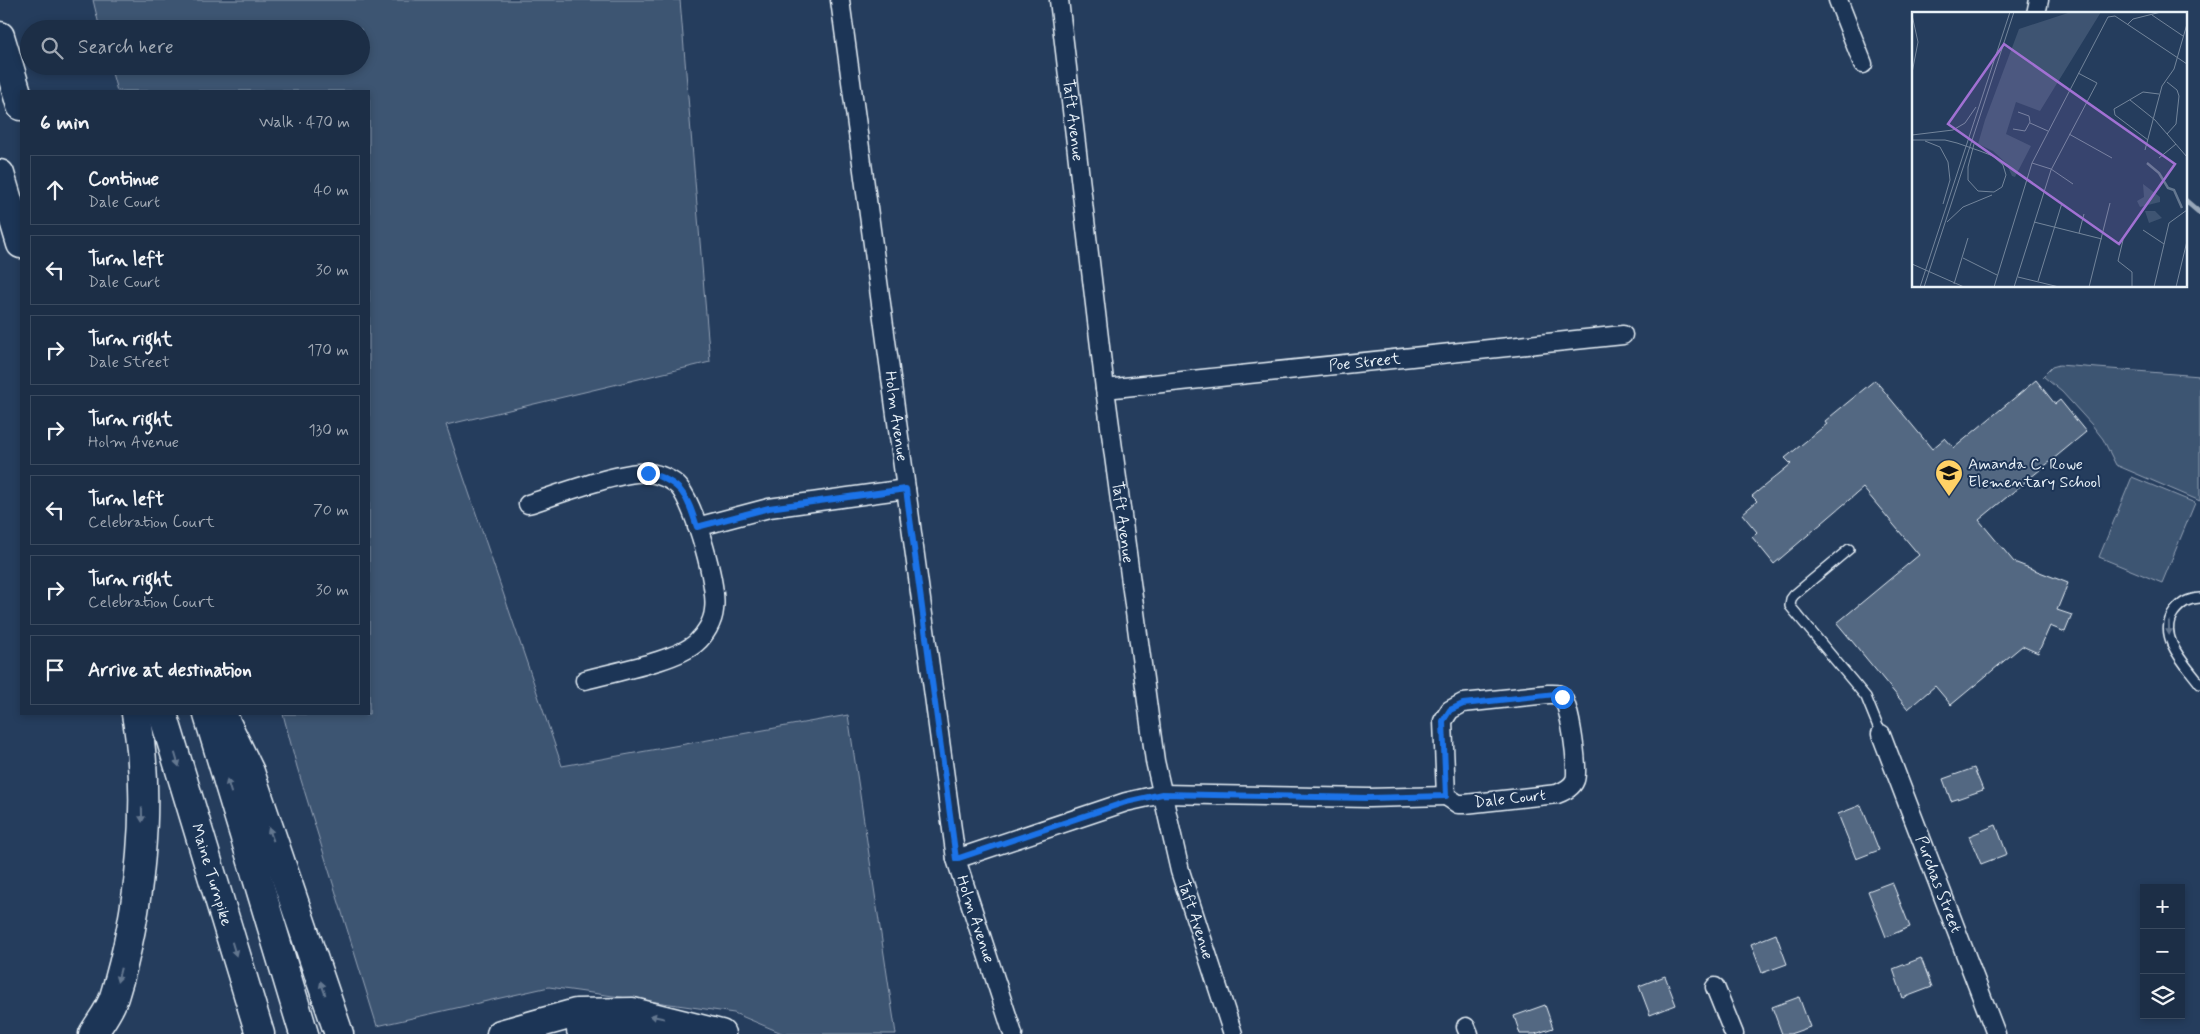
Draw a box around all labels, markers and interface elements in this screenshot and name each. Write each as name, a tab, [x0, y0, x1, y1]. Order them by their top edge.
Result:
inset map	[1912, 12, 2188, 288]
search box	[20, 20, 370, 75]
icon: search	[38, 34, 66, 62]
text: Search here	[78, 35, 174, 60]
street label: Taft Avenue	[1058, 78, 1088, 162]
text: 6 min	[40, 109, 90, 137]
text: Walk · 470 m	[259, 112, 350, 133]
text: Continue	[88, 167, 159, 192]
icon: ahead	[41, 176, 69, 204]
text: 40 m	[313, 180, 349, 201]
text: Dale Court	[88, 192, 160, 213]
text: Turn left	[88, 247, 164, 272]
icon: left	[41, 256, 69, 284]
text: 30 m	[316, 260, 349, 281]
text: Dale Court	[88, 272, 160, 293]
text: Turn right	[88, 327, 172, 352]
icon: right	[41, 336, 69, 364]
text: 170 m	[307, 340, 349, 361]
street label: Poe Street	[1328, 348, 1402, 376]
text: Dale Street	[88, 352, 170, 373]
street label: Holm Avenue	[880, 370, 913, 463]
text: Turn right	[88, 407, 172, 432]
icon: right	[41, 416, 69, 444]
text: 130 m	[308, 420, 349, 441]
text: Holm Avenue	[88, 432, 179, 453]
place label: Amanda C. Rowe Elementary School	[1968, 454, 2101, 493]
school or university icon: Amanda C. Rowe Elementary School	[1934, 458, 1964, 497]
route end	[637, 462, 660, 485]
street label: Taft Avenue	[1107, 480, 1139, 564]
text: Turn left	[88, 487, 164, 512]
icon: left	[41, 496, 69, 524]
text: 70 m	[313, 500, 349, 521]
text: Celebration Court	[88, 512, 215, 533]
text: Turn right	[88, 567, 172, 592]
icon: right	[41, 576, 69, 604]
text: 30 m	[316, 580, 349, 601]
text: Celebration Court	[88, 592, 215, 613]
one-way arrow	[2165, 620, 2173, 636]
icon: arrive	[41, 656, 69, 684]
text: Arrive at destination	[88, 658, 252, 683]
route start	[1551, 686, 1574, 709]
one-way arrow	[174, 753, 182, 768]
one-way arrow	[225, 779, 233, 794]
street label: Dale Court	[1473, 785, 1547, 813]
one-way arrow	[138, 807, 146, 823]
street label: Maine Turnpike	[186, 821, 237, 929]
one-way arrow	[267, 826, 275, 841]
street label: Purchas Street	[1910, 833, 1967, 936]
street label: Holm Avenue	[951, 873, 1000, 966]
street label: Taft Avenue	[1173, 877, 1219, 962]
map controls	[2140, 884, 2185, 1019]
button: +	[2140, 884, 2185, 929]
button: −	[2140, 929, 2185, 974]
one-way arrow	[231, 942, 239, 957]
one-way arrow	[115, 967, 123, 982]
button: layers	[2140, 974, 2185, 1019]
one-way arrow	[319, 980, 327, 995]
one-way arrow	[650, 1013, 665, 1021]

